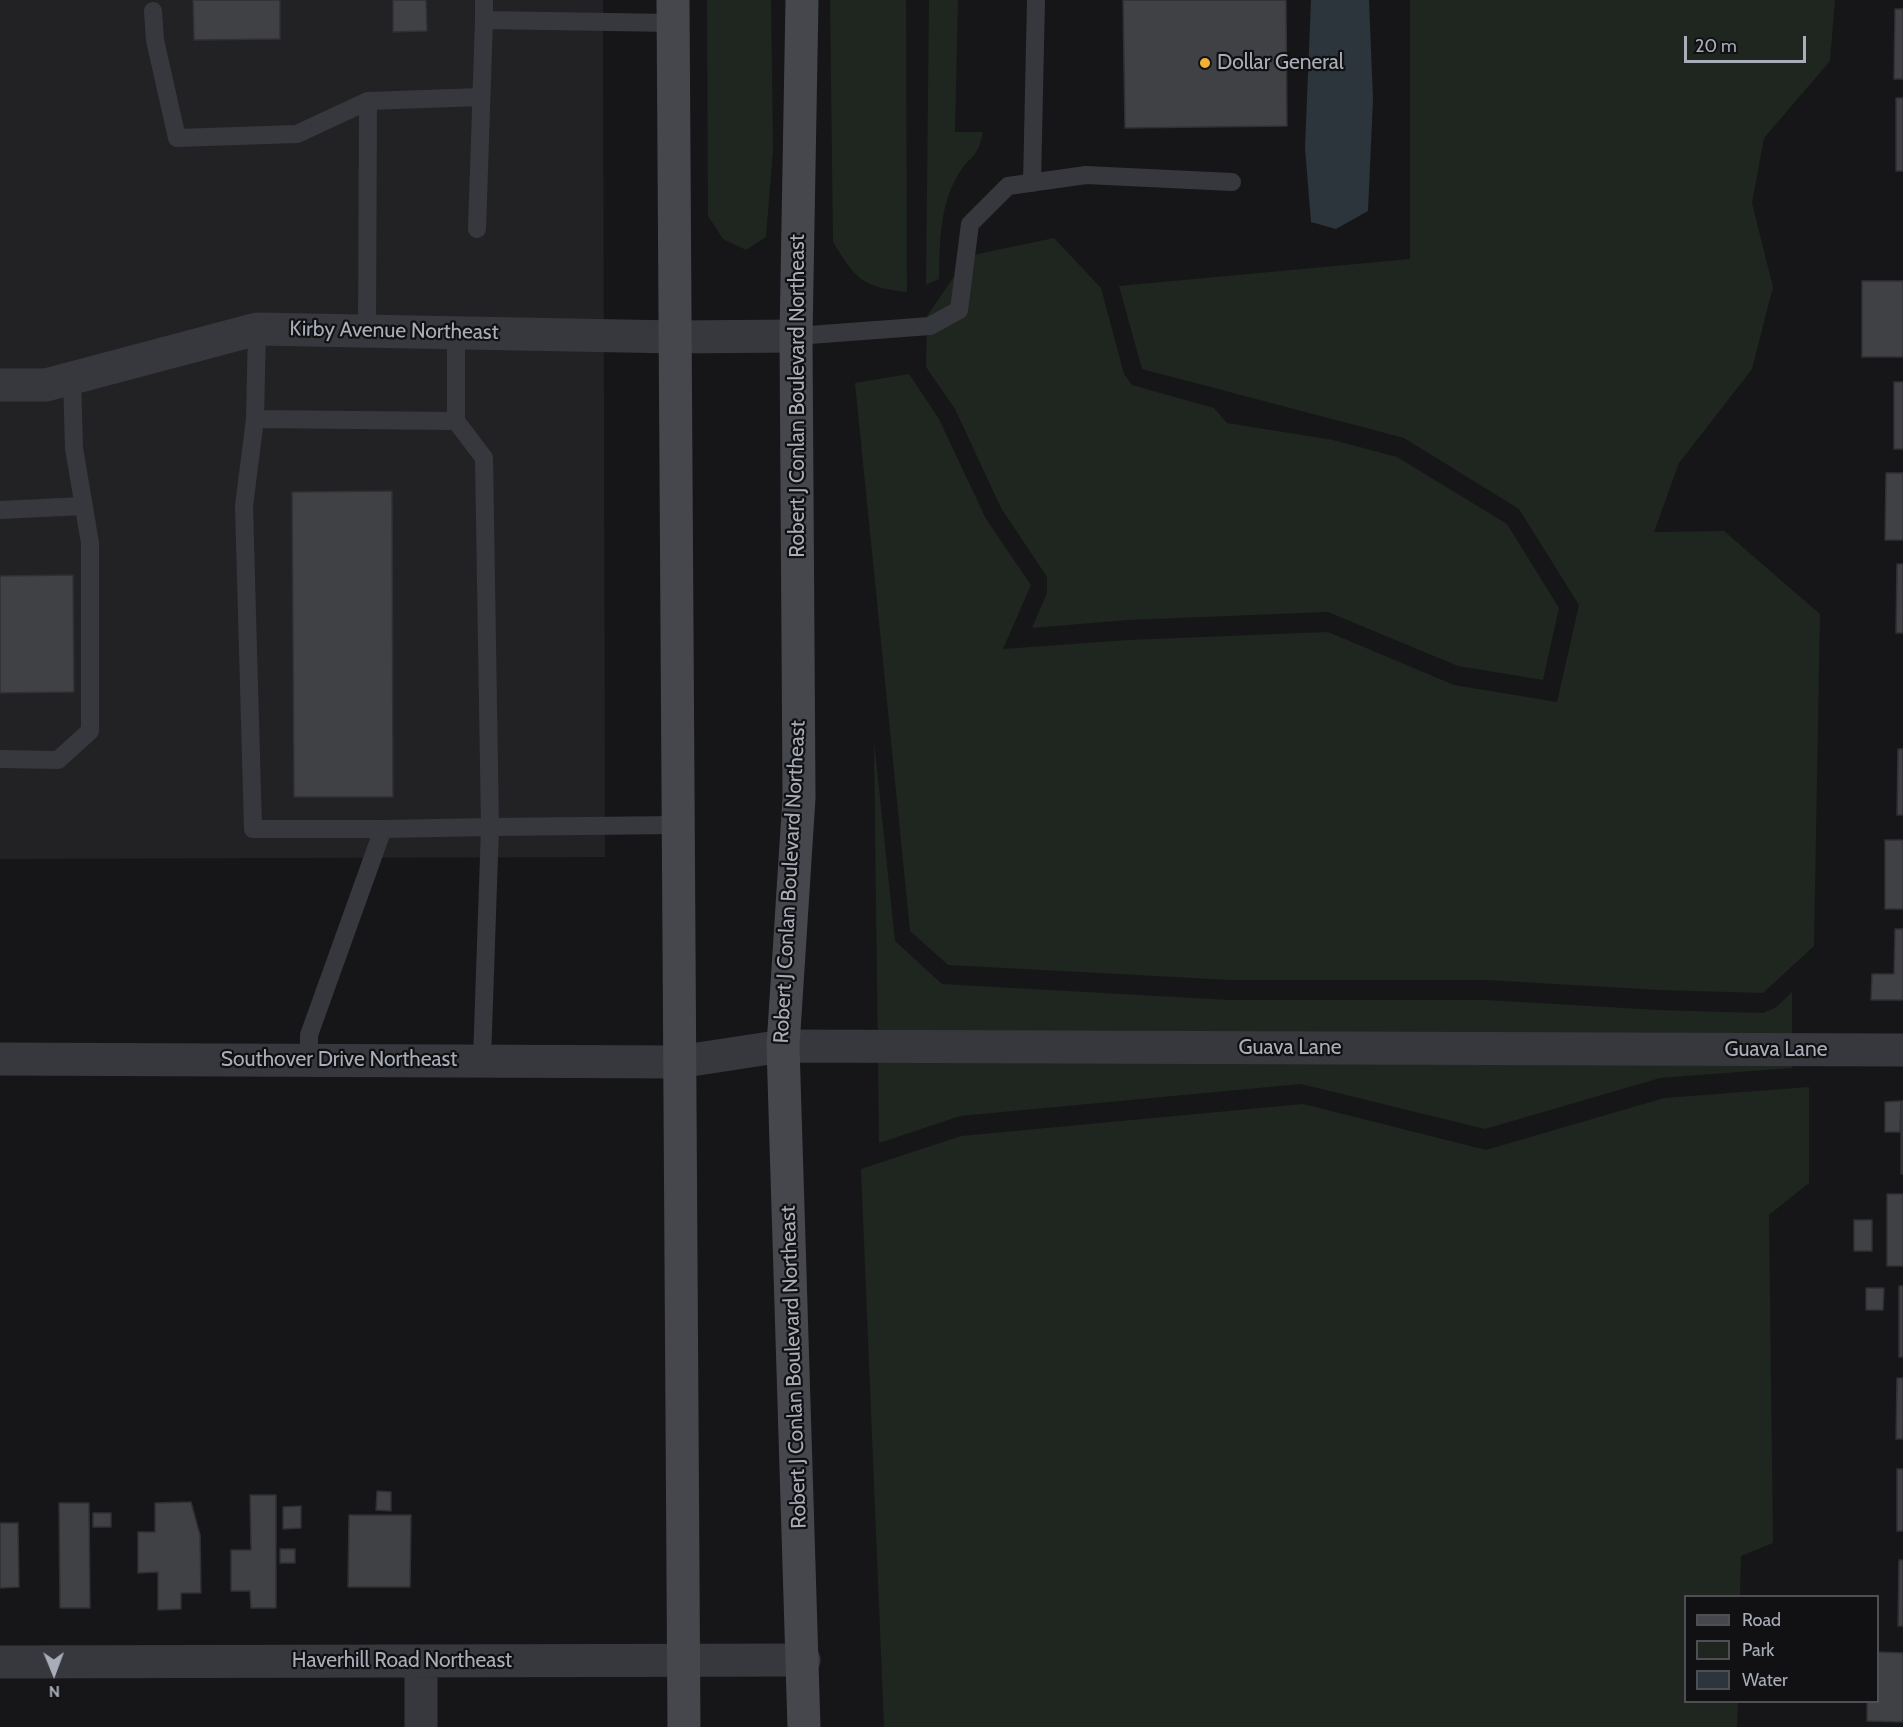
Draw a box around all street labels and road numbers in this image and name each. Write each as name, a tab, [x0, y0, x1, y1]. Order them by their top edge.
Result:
street label: Robert J Conlan Boulevard Northeast	[785, 234, 811, 558]
street label: Kirby Avenue Northeast	[289, 317, 499, 345]
street label: Robert J Conlan Boulevard Northeast	[769, 720, 811, 1044]
street label: Guava Lane	[1239, 1035, 1341, 1061]
street label: Guava Lane	[1725, 1037, 1827, 1063]
street label: Southover Drive Northeast	[221, 1047, 457, 1073]
street label: Robert J Conlan Boulevard Northeast	[776, 1205, 812, 1529]
street label: Haverhill Road Northeast	[292, 1648, 512, 1674]

